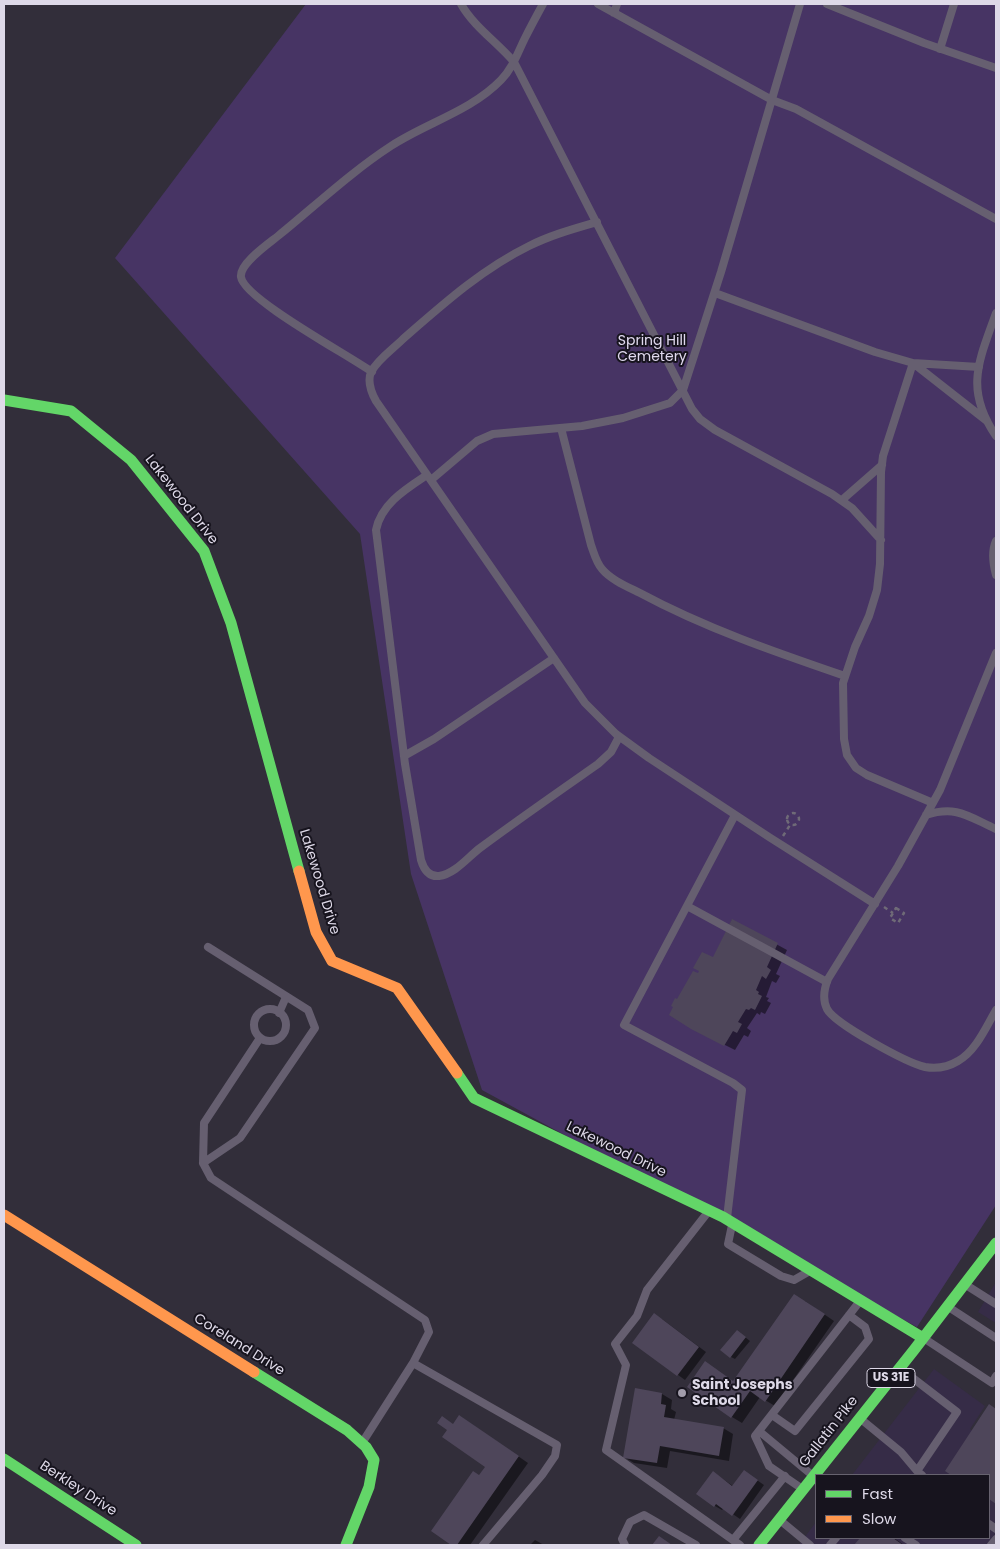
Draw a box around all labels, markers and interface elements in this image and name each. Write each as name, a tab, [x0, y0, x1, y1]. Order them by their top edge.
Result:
park label: Spring Hill Cemetery	[617, 333, 687, 366]
street label: Lakewood Drive	[141, 452, 221, 548]
street label: Lakewood Drive	[295, 827, 343, 937]
street label: Lakewood Drive	[563, 1119, 669, 1181]
street label: Coreland Drive	[191, 1310, 287, 1380]
road number: US 31E	[867, 1369, 915, 1388]
place label: Saint Josephs School	[692, 1377, 793, 1410]
marker: Saint Josephs School	[676, 1387, 688, 1399]
street label: Gallatin Pike	[796, 1393, 862, 1471]
street label: Berkley Drive	[36, 1458, 120, 1520]
legend	[815, 1474, 990, 1539]
text: Fast	[862, 1483, 893, 1504]
text: Slow	[862, 1508, 896, 1529]

